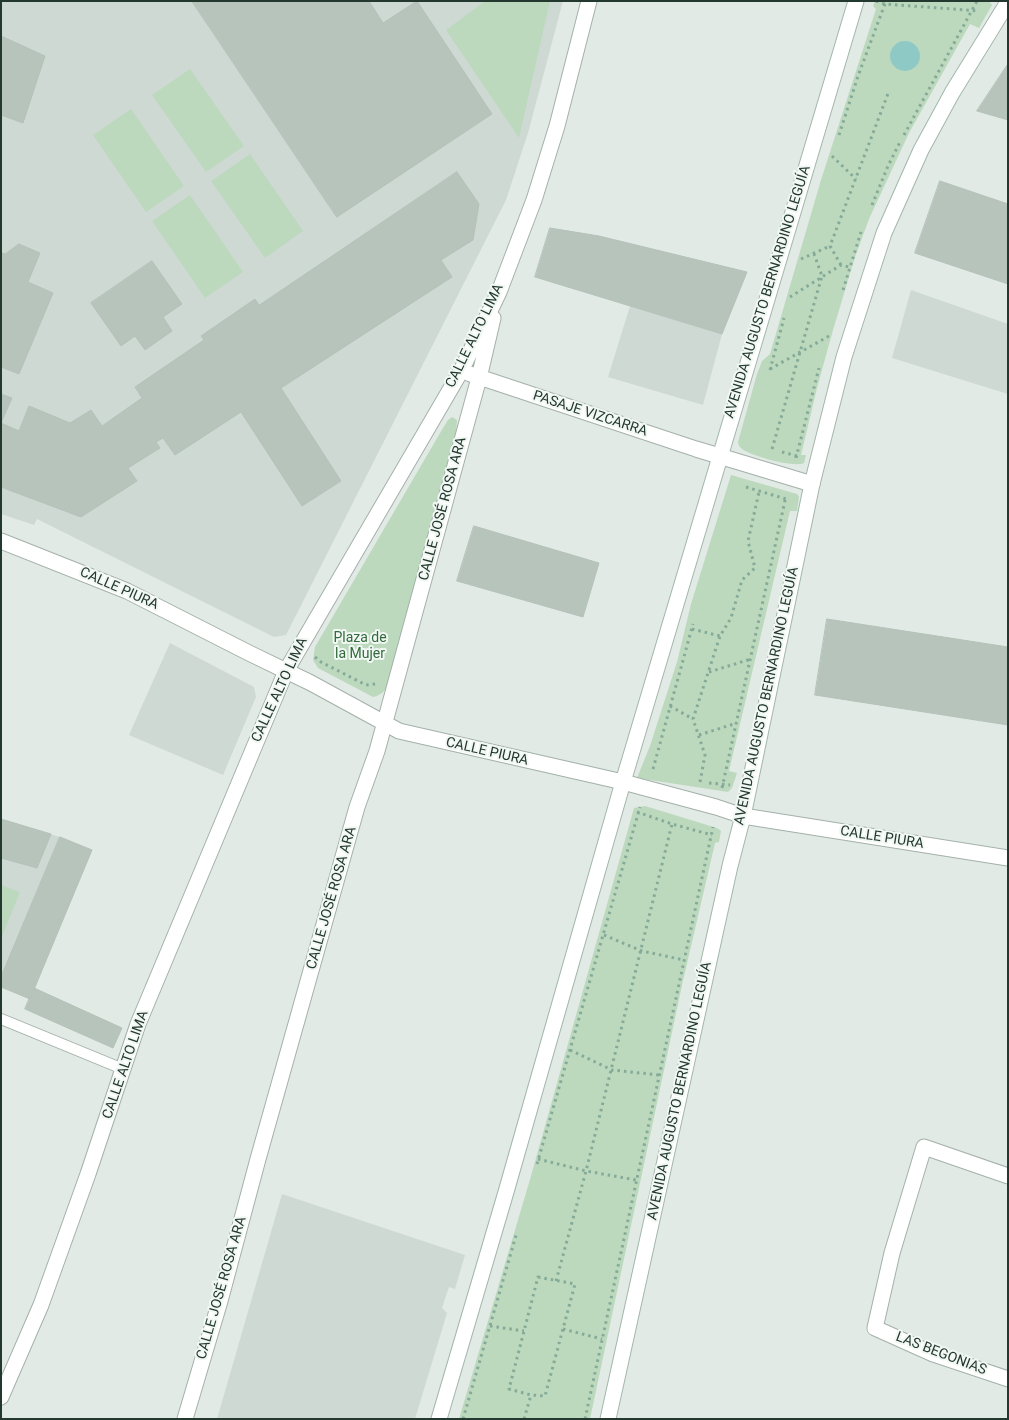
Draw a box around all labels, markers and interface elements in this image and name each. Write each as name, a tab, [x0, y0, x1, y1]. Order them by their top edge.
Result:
street label: AVENIDA AUGUSTO BERNARDINO LEGUÍA	[721, 164, 815, 420]
street label: CALLE ALTO LIMA	[443, 281, 507, 391]
street label: PASAJE VIZCARRA	[531, 388, 649, 440]
street label: CALLE JOSÉ ROSA ARA	[416, 435, 470, 583]
street label: CALLE PIURA	[77, 564, 161, 614]
street label: AVENIDA AUGUSTO BERNARDINO LEGUÍA	[731, 565, 803, 827]
park label: Plaza de la Mujer	[333, 630, 387, 662]
street label: CALLE ALTO LIMA	[248, 635, 312, 745]
street label: CALLE PIURA	[444, 734, 530, 770]
street label: CALLE PIURA	[839, 823, 925, 853]
street label: CALLE JOSÉ ROSA ARA	[304, 825, 360, 971]
street label: AVENIDA AUGUSTO BERNARDINO LEGUÍA	[644, 960, 716, 1222]
street label: CALLE ALTO LIMA	[100, 1009, 152, 1121]
street label: CALLE JOSÉ ROSA ARA	[194, 1215, 250, 1361]
street label: LAS BEGONIAS	[893, 1329, 989, 1379]

